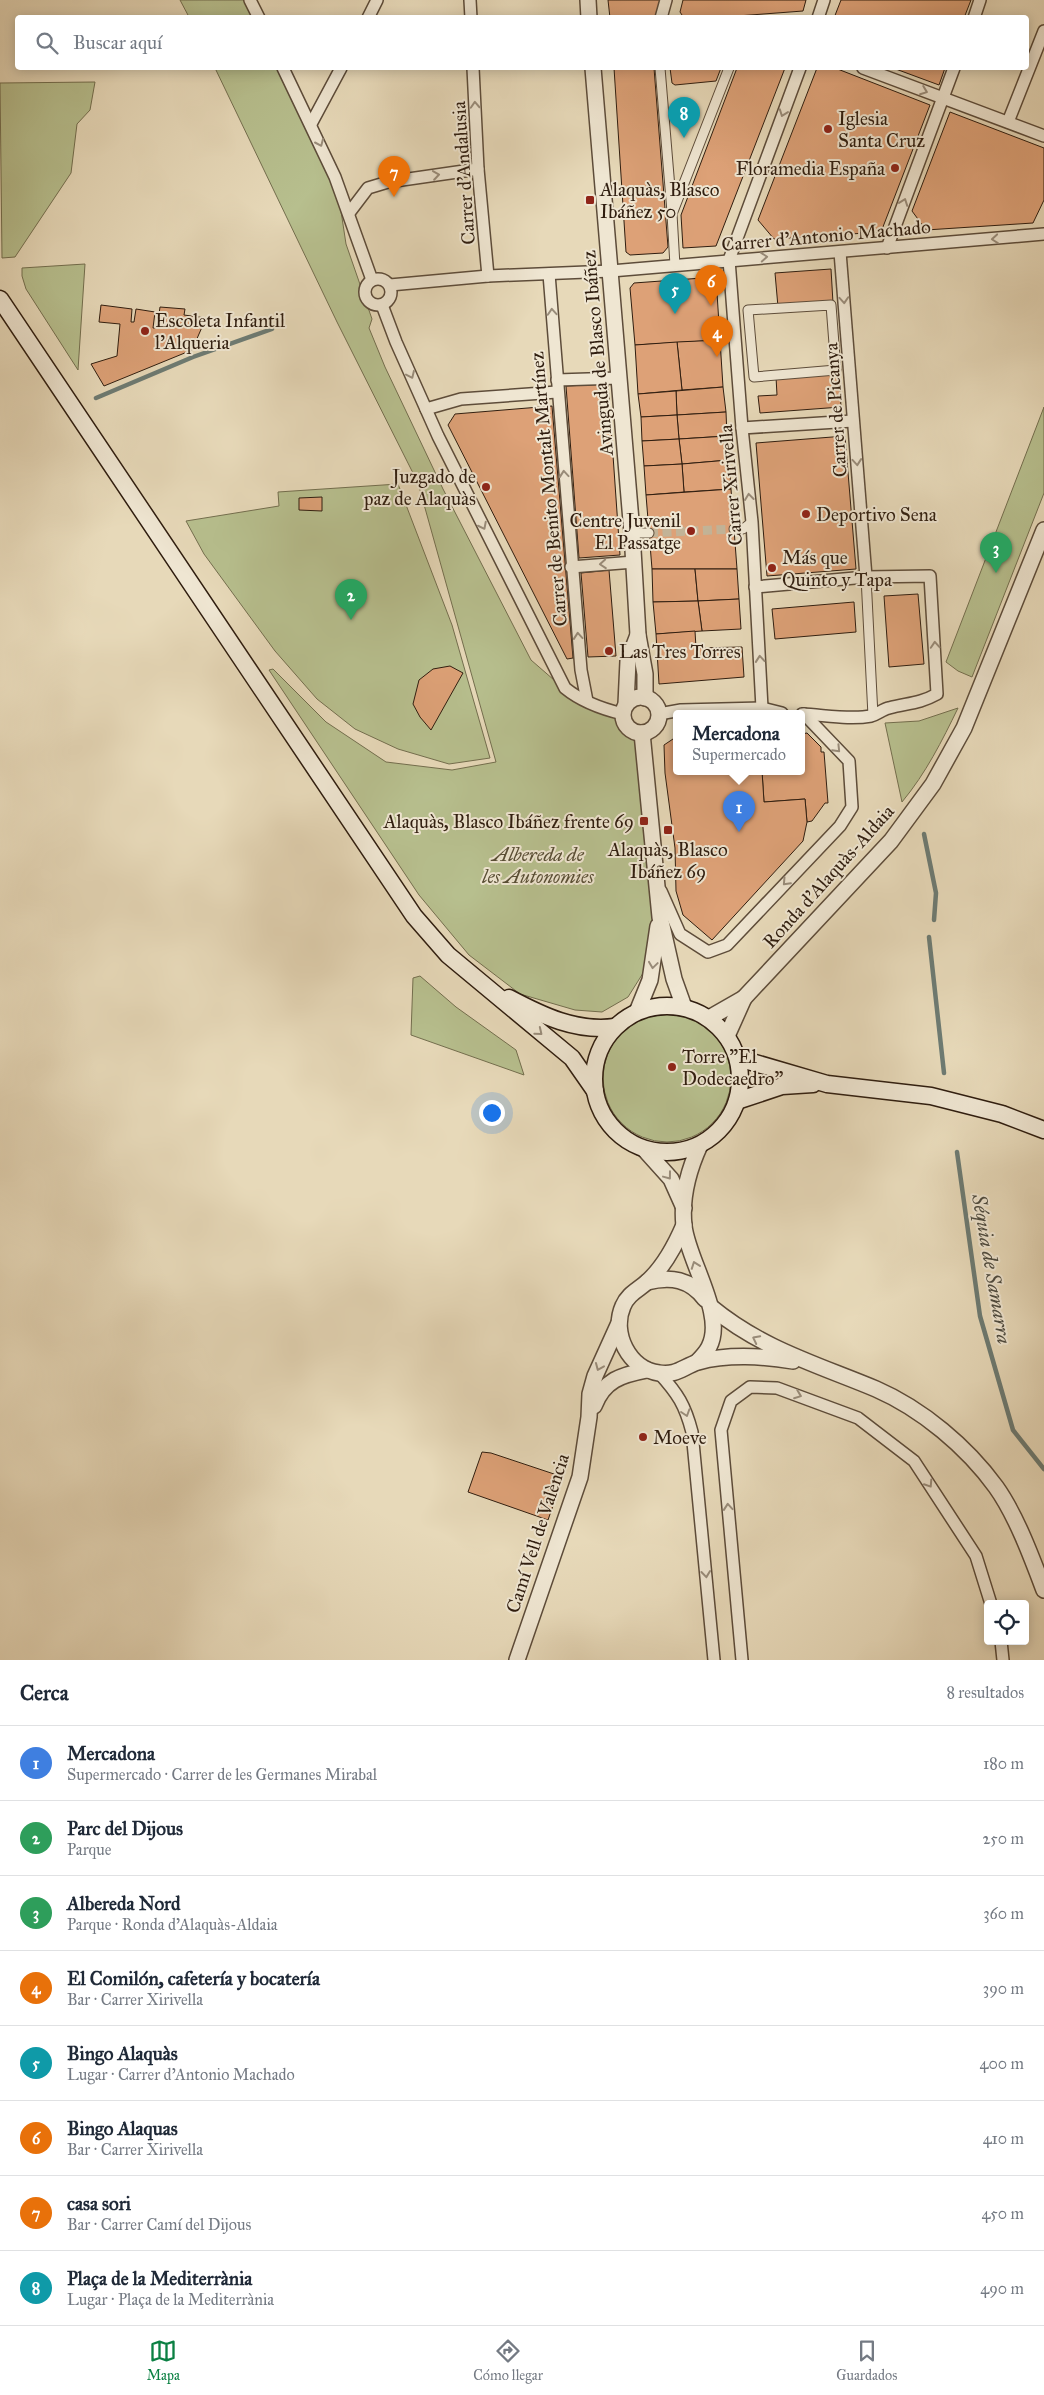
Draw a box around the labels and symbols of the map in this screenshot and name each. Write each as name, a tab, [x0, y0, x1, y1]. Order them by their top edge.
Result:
one-way arrow	[919, 85, 928, 96]
pin: 8	[668, 97, 700, 138]
street label: Carrer d'Andalusia	[447, 100, 480, 245]
one-way arrow	[470, 101, 481, 109]
place label: Iglesia Santa Cruz	[838, 107, 925, 152]
one-way arrow	[779, 108, 789, 117]
marker: Iglesia Santa Cruz	[822, 123, 834, 135]
one-way arrow	[314, 138, 324, 147]
pin: 7	[378, 156, 410, 197]
place label: Floramedia España	[736, 157, 886, 180]
marker: Floramedia España	[889, 162, 901, 174]
one-way arrow	[432, 170, 440, 181]
place label: Alaquàs, Blasco Ibáñez 50	[599, 178, 720, 223]
marker: Alaquàs, Blasco Ibáñez 50	[584, 194, 596, 206]
one-way arrow	[898, 199, 908, 207]
street label: Carrer d'Antonio Machado	[721, 215, 932, 256]
one-way arrow	[991, 233, 999, 244]
street label: Avinguda de Blasco Ibáñez	[577, 249, 619, 458]
one-way arrow	[760, 252, 768, 263]
pin: 6	[695, 265, 727, 306]
pin: 5	[659, 273, 691, 314]
one-way arrow	[838, 297, 849, 305]
one-way arrow	[546, 308, 557, 316]
place label: Escoleta Infantil l'Alqueria	[155, 309, 286, 355]
pin: 4	[701, 316, 733, 357]
marker: Escoleta Infantil l'Alqueria	[139, 325, 151, 337]
street label: Carrer de Picanya	[819, 341, 852, 478]
street label: Carrer de Benito Montalt Martínez	[525, 350, 572, 627]
one-way arrow	[404, 370, 415, 379]
street label: Carrer Xirivella	[714, 423, 747, 546]
one-way arrow	[851, 459, 862, 467]
place label: Juzgado de paz de Alaquàs	[363, 465, 476, 511]
one-way arrow	[559, 470, 570, 478]
marker: Juzgado de paz de Alaquàs	[480, 481, 492, 493]
one-way arrow	[744, 493, 755, 501]
place label: Deportivo Sena	[816, 503, 938, 526]
marker: Deportivo Sena	[800, 508, 812, 520]
place label: Centre Juvenil El Passatge	[569, 509, 682, 555]
one-way arrow	[477, 521, 487, 530]
marker: Centre Juvenil El Passatge	[685, 525, 697, 537]
pin: 3	[980, 532, 1012, 573]
place label: Más que Quinto y Tapa	[782, 546, 893, 591]
one-way arrow	[598, 559, 606, 570]
marker: Más que Quinto y Tapa	[766, 562, 778, 574]
pin: 2	[335, 579, 367, 620]
one-way arrow	[572, 632, 583, 640]
place label: Las Tres Torres	[619, 640, 741, 663]
one-way arrow	[930, 641, 941, 649]
marker: Las Tres Torres	[603, 645, 615, 657]
one-way arrow	[755, 655, 766, 663]
one-way arrow	[832, 744, 841, 753]
pin: 1	[723, 791, 755, 832]
street label: Ronda d'Alaquàs-Aldaia	[758, 799, 900, 953]
place label: Alaquàs, Blasco Ibáñez frente 69	[383, 810, 634, 834]
marker: Alaquàs, Blasco Ibáñez frente 69	[638, 815, 650, 827]
marker: Alaquàs, Blasco Ibáñez 69	[662, 824, 674, 836]
place label: Alaquàs, Blasco Ibáñez 69	[607, 838, 728, 883]
park label: Albereda de les Autonomies	[481, 843, 594, 888]
one-way arrow	[783, 876, 792, 885]
one-way arrow	[648, 961, 658, 969]
one-way arrow	[533, 1027, 542, 1035]
place label: Torre "El Dodecaedro"	[682, 1045, 783, 1090]
marker: Torre "El Dodecaedro"	[666, 1061, 678, 1073]
your location	[479, 1100, 505, 1126]
one-way arrow	[662, 1170, 670, 1179]
water label: Séquia de Samarra	[967, 1191, 1017, 1346]
one-way arrow	[691, 1261, 701, 1270]
one-way arrow	[752, 1335, 761, 1345]
one-way arrow	[594, 1363, 604, 1371]
one-way arrow	[793, 1390, 801, 1400]
one-way arrow	[681, 1408, 691, 1417]
place label: Moeve	[653, 1426, 707, 1449]
marker: Moeve	[637, 1431, 649, 1443]
street label: Camí Vell de València	[501, 1450, 574, 1616]
one-way arrow	[923, 1479, 932, 1488]
one-way arrow	[722, 1503, 733, 1511]
one-way arrow	[700, 1570, 711, 1578]

